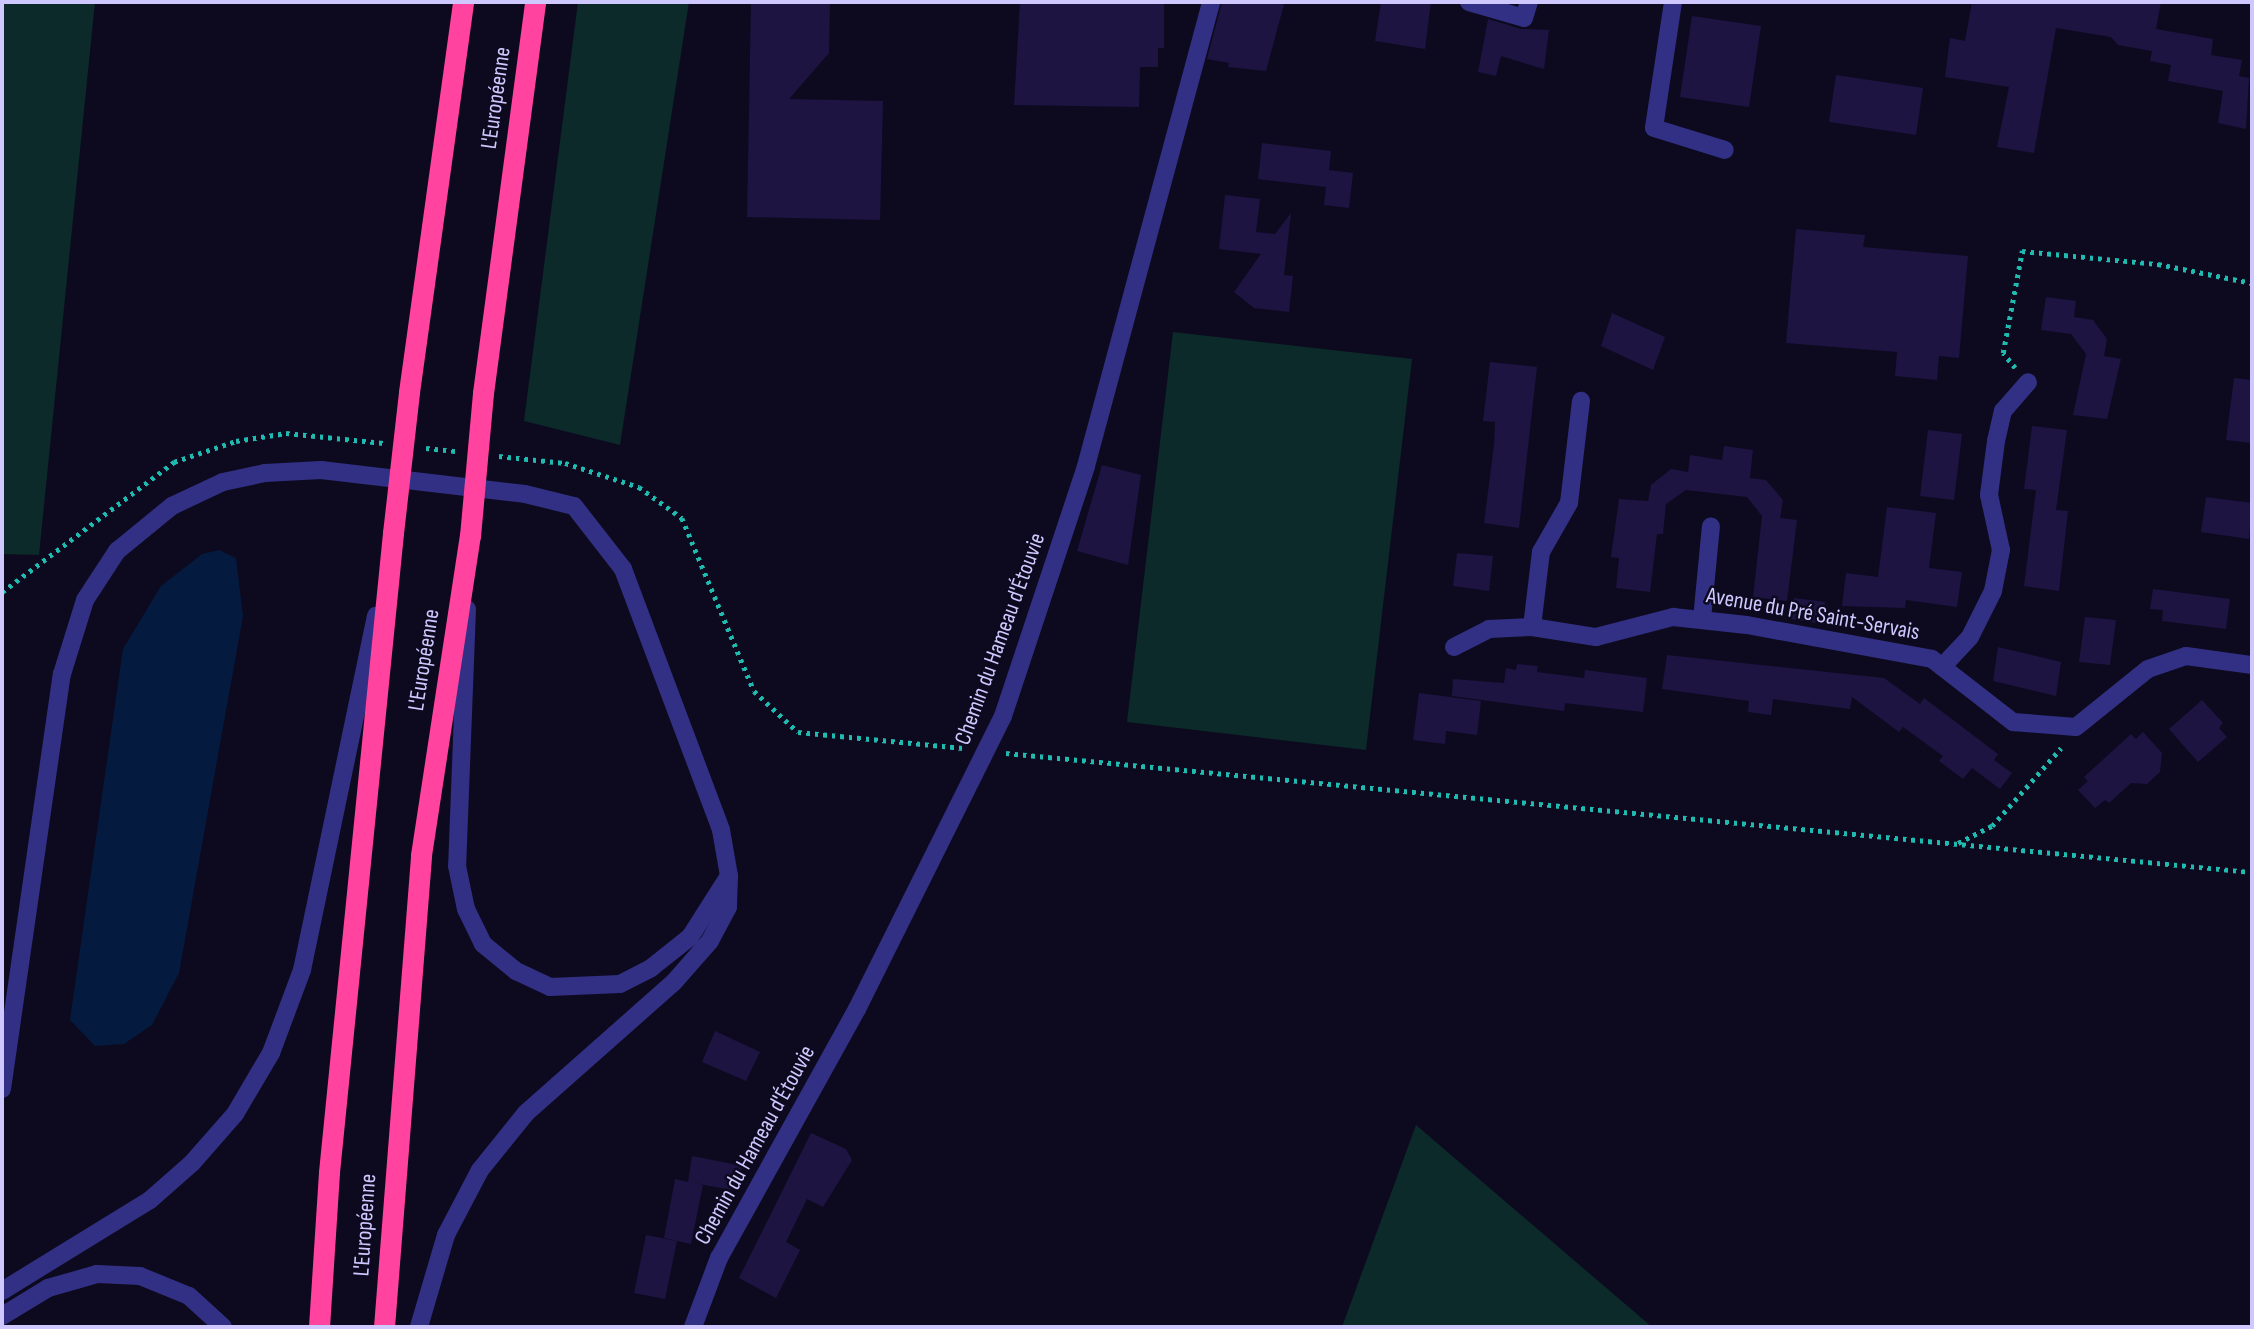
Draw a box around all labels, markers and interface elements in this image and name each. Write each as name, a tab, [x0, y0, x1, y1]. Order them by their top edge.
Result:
street label: L'Européenne	[475, 45, 517, 151]
street label: Chemin du Hameau d'Étouvie	[949, 529, 1051, 749]
street label: Avenue du Pré Saint-Servais	[1704, 582, 1922, 646]
street label: L'Européenne	[402, 607, 446, 713]
street label: Chemin du Hameau d'Étouvie	[689, 1041, 821, 1249]
street label: L'Européenne	[348, 1173, 382, 1277]

